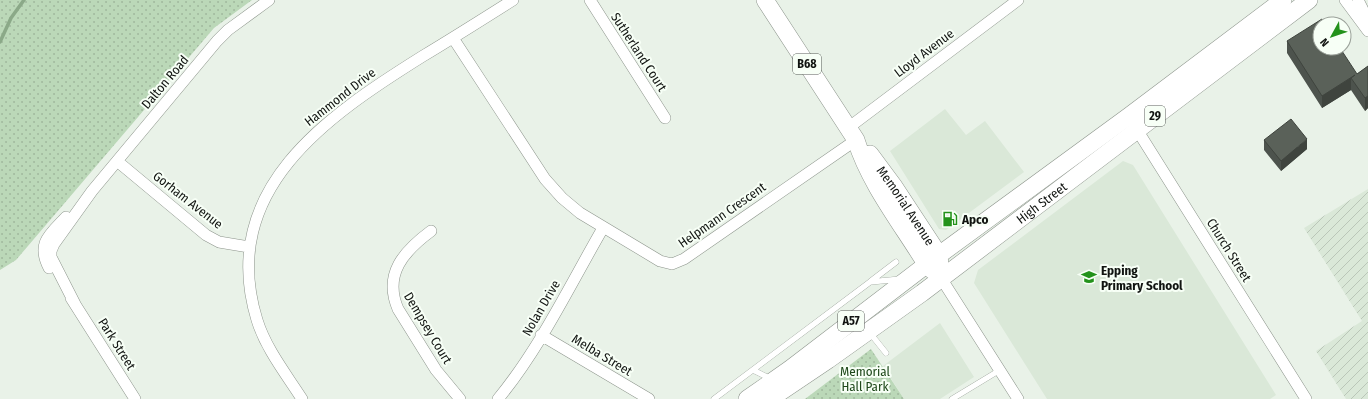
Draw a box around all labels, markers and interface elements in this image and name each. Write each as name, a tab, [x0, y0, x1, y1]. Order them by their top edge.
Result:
street label: Sutherland Court	[608, 10, 670, 95]
north arrow	[1312, 16, 1352, 56]
street label: Lloyd Avenue	[891, 26, 957, 80]
text: N	[1318, 35, 1332, 49]
street label: Dalton Road	[138, 52, 192, 112]
road number: B68	[793, 54, 821, 74]
street label: Hammond Drive	[302, 65, 378, 129]
road number: 29	[1145, 106, 1165, 126]
street label: Memorial Avenue	[874, 163, 938, 248]
street label: Gorham Avenue	[150, 168, 226, 232]
street label: High Street	[1013, 178, 1070, 227]
street label: Helpmann Crescent	[675, 179, 769, 251]
fuel station icon: Apco	[941, 210, 959, 228]
place label: Apco	[961, 212, 989, 227]
street label: Church Street	[1204, 216, 1255, 285]
place label: Epping Primary School	[1101, 263, 1183, 293]
school or university icon: Epping Primary School	[1080, 268, 1098, 286]
street label: Nolan Drive	[519, 277, 563, 339]
street label: Dempsey Court	[401, 290, 456, 367]
road number: A57	[838, 311, 864, 331]
street label: Park Street	[95, 315, 139, 373]
street label: Melba Street	[569, 331, 635, 379]
park label: Memorial Hall Park	[840, 364, 891, 394]

